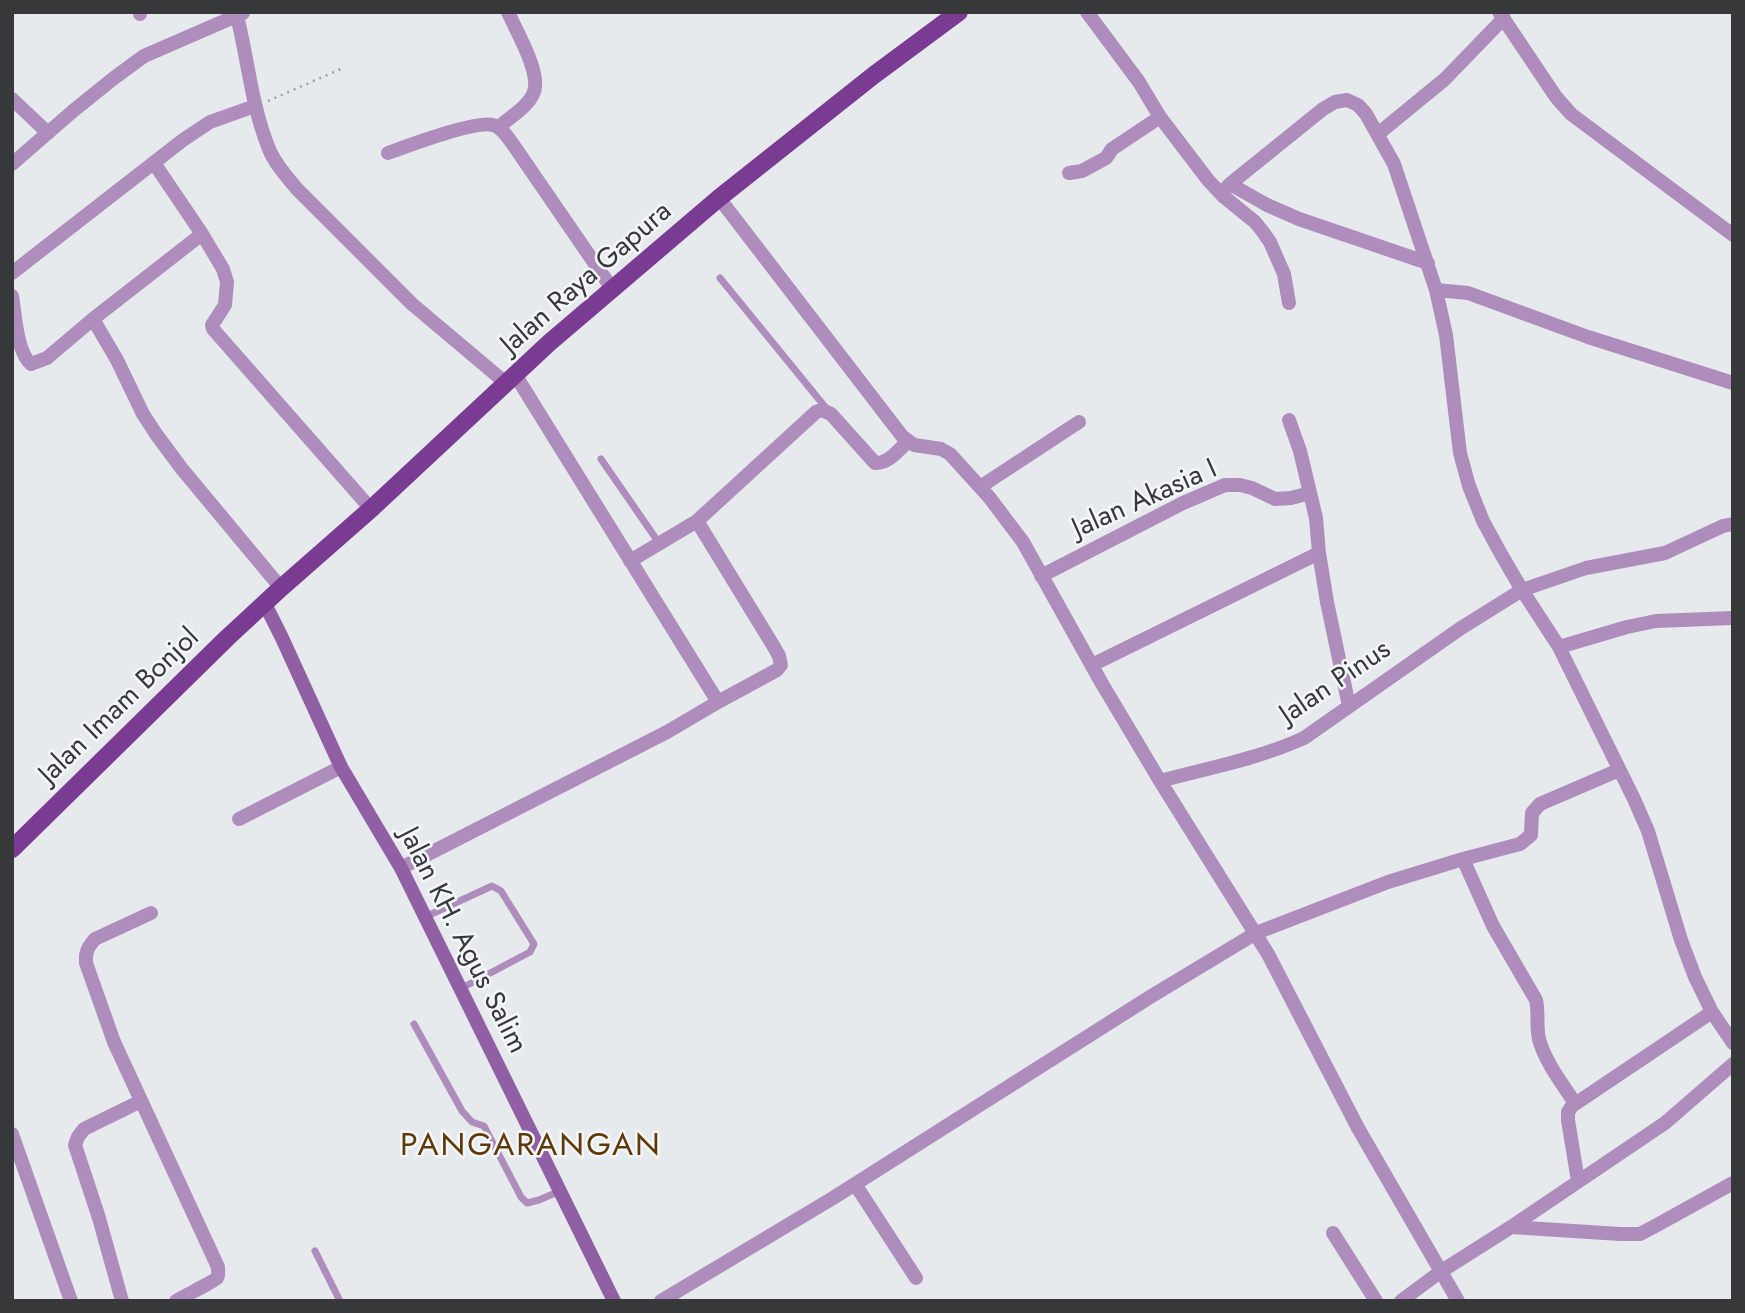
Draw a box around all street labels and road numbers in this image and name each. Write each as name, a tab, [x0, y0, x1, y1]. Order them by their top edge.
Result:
street label: Jalan Raya Gapura	[495, 196, 679, 362]
street label: Jalan Akasia I	[1067, 453, 1223, 547]
street label: Jalan Imam Bonjol	[33, 622, 207, 792]
street label: Jalan Pinus	[1274, 634, 1398, 732]
street label: Jalan KH. Agus Salim	[391, 822, 533, 1060]

